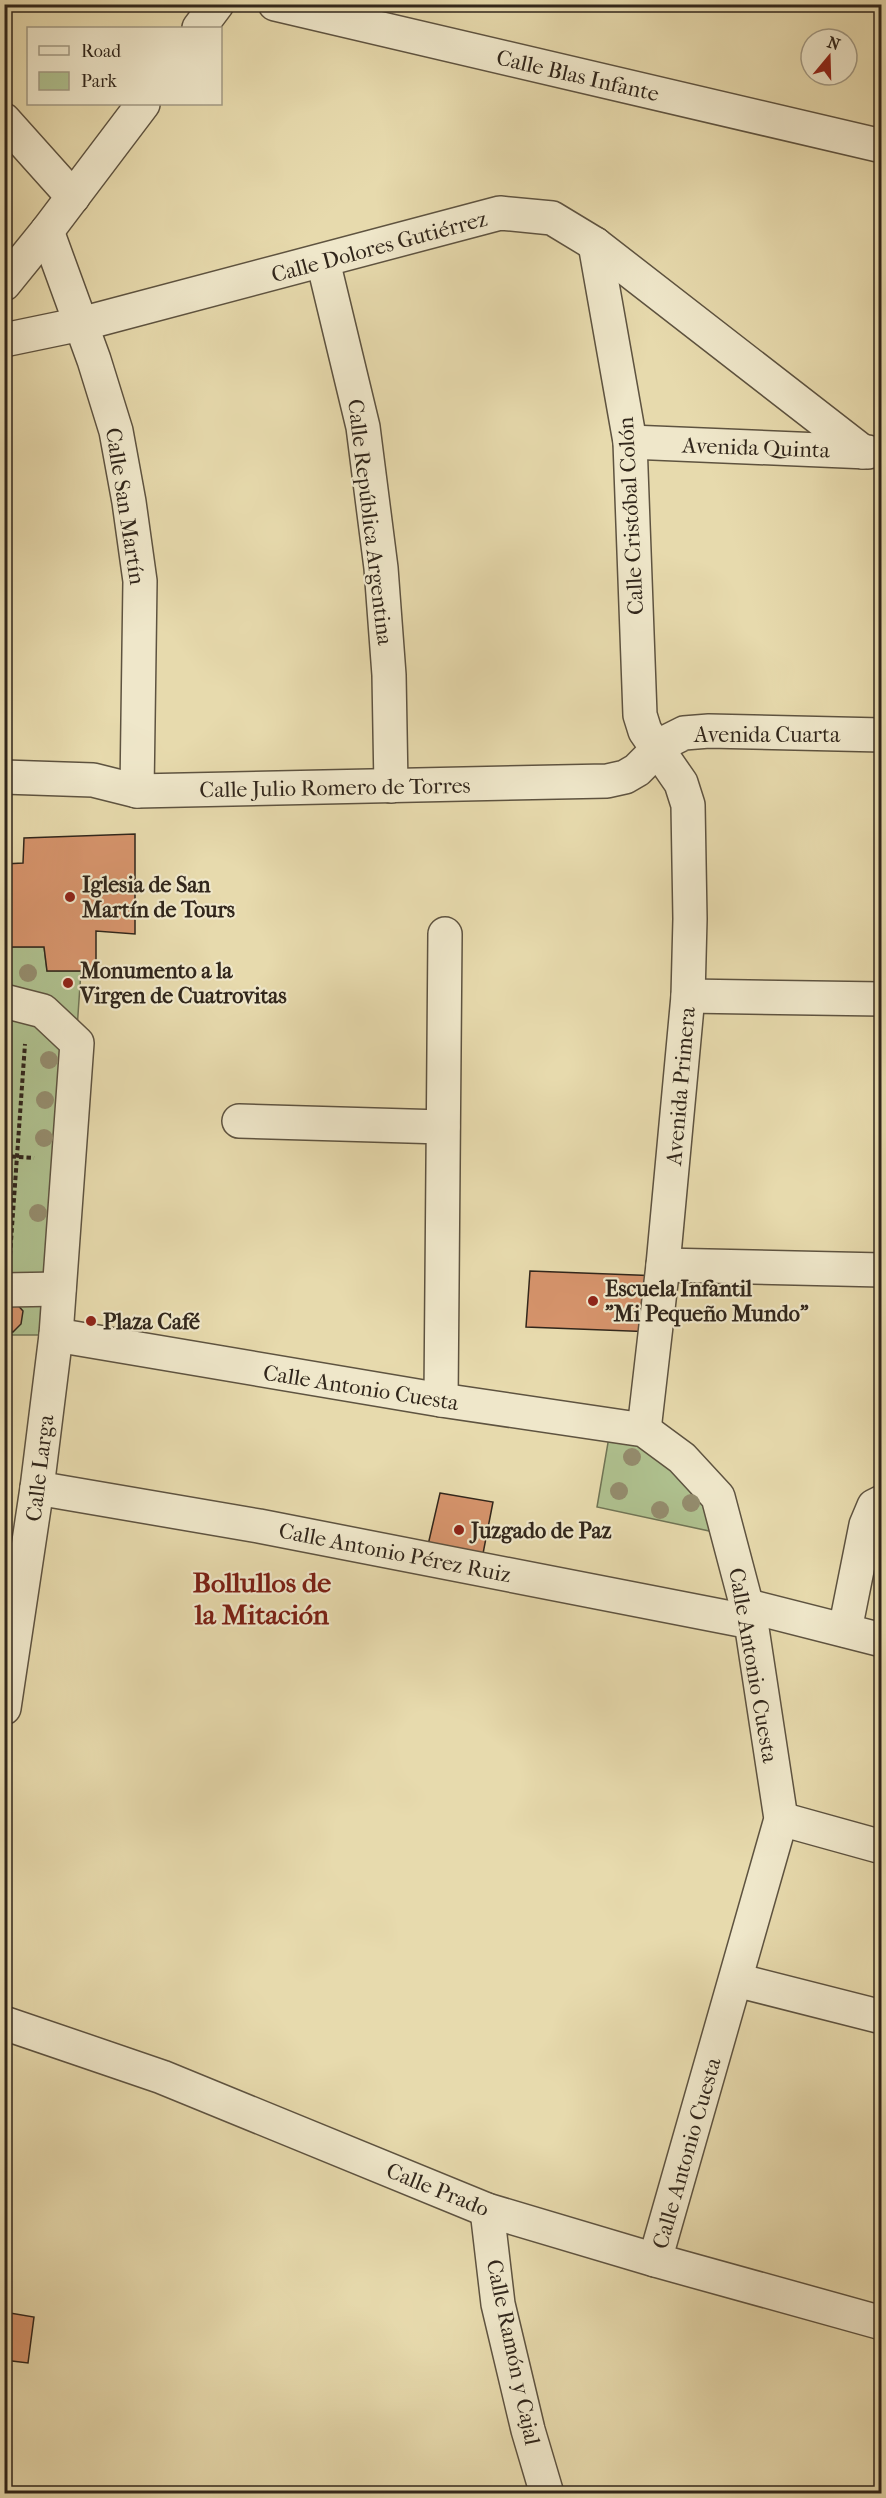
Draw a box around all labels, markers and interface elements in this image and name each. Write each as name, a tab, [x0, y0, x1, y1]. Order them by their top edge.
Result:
legend	[27, 27, 222, 105]
north arrow	[799, 27, 859, 87]
text: N	[825, 32, 843, 55]
text: Road	[81, 41, 121, 62]
street label: Calle Blas Infante	[494, 45, 662, 107]
text: Park	[81, 71, 118, 92]
street label: Calle Dolores Gutiérrez	[268, 206, 490, 288]
street label: Calle República Argentina	[342, 398, 398, 647]
street label: Calle Cristóbal Colón	[613, 416, 649, 616]
street label: Calle San Martín	[100, 426, 150, 587]
street label: Avenida Quinta	[681, 432, 831, 464]
street label: Avenida Cuarta	[693, 722, 841, 748]
street label: Calle Julio Romero de Torres	[199, 773, 471, 803]
place label: Iglesia de San Martín de Tours	[81, 872, 235, 923]
marker: Iglesia de San Martín de Tours	[63, 890, 77, 904]
place label: Monumento a la Virgen de Cuatrovitas	[79, 958, 287, 1009]
marker: Monumento a la Virgen de Cuatrovitas	[61, 976, 75, 990]
street label: Avenida Primera	[661, 1005, 701, 1167]
place label: Escuela Infantil "Mi Pequeño Mundo"	[605, 1276, 809, 1327]
marker: Escuela Infantil "Mi Pequeño Mundo"	[586, 1294, 600, 1308]
place label: Plaza Café	[103, 1309, 200, 1335]
marker: Plaza Café	[84, 1314, 98, 1328]
street label: Calle Antonio Cuesta	[261, 1360, 461, 1416]
street label: Calle Larga	[21, 1412, 60, 1523]
street label: Calle Antonio Pérez Ruiz	[277, 1518, 513, 1588]
place label: Juzgado de Paz	[469, 1518, 612, 1544]
marker: Juzgado de Paz	[452, 1523, 466, 1537]
district label: Bollullos de la Mitación	[193, 1566, 331, 1631]
street label: Calle Antonio Cuesta	[723, 1566, 783, 1765]
street label: Calle Antonio Cuesta	[647, 2054, 727, 2252]
street label: Calle Prado	[382, 2158, 493, 2222]
street label: Calle Ramón y Cajal	[481, 2257, 545, 2447]

